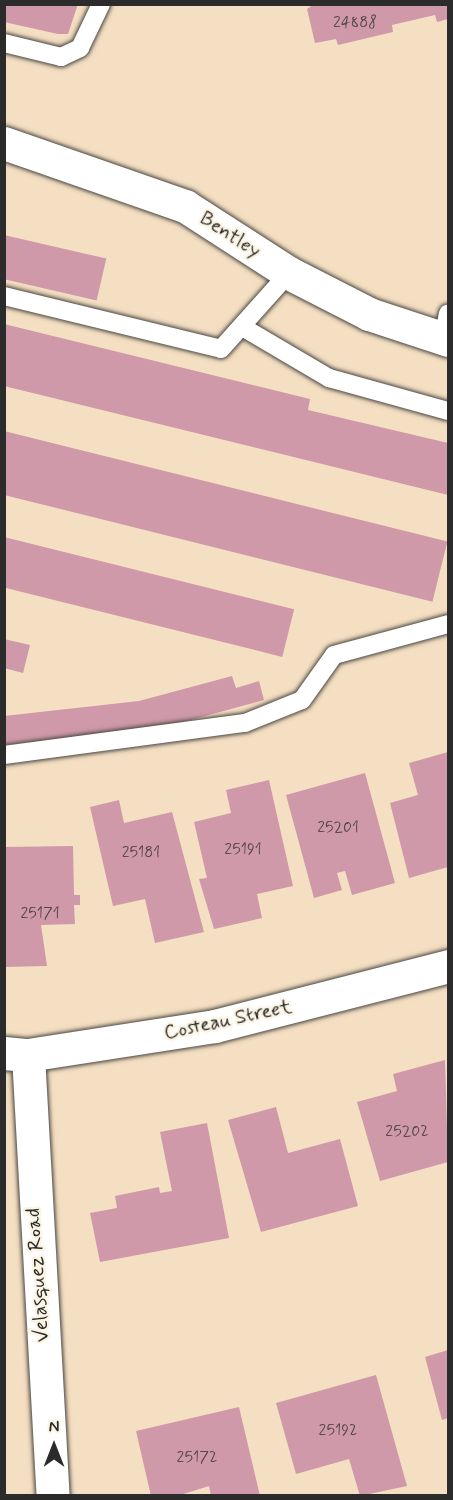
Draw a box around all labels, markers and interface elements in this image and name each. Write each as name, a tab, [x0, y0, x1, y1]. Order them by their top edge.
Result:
house number: 24888	[333, 13, 377, 33]
street label: Bentley	[195, 206, 265, 264]
house number: 25201	[317, 818, 359, 838]
house number: 25191	[224, 840, 262, 860]
house number: 25181	[122, 843, 160, 863]
house number: 25171	[20, 904, 60, 924]
street label: Costeau Street	[162, 995, 294, 1045]
house number: 25202	[385, 1122, 429, 1142]
street label: Velasquez Road	[21, 1209, 55, 1341]
north arrow	[24, 1416, 84, 1476]
text: N	[49, 1417, 59, 1438]
house number: 25192	[319, 1421, 357, 1441]
house number: 25172	[177, 1448, 217, 1468]

